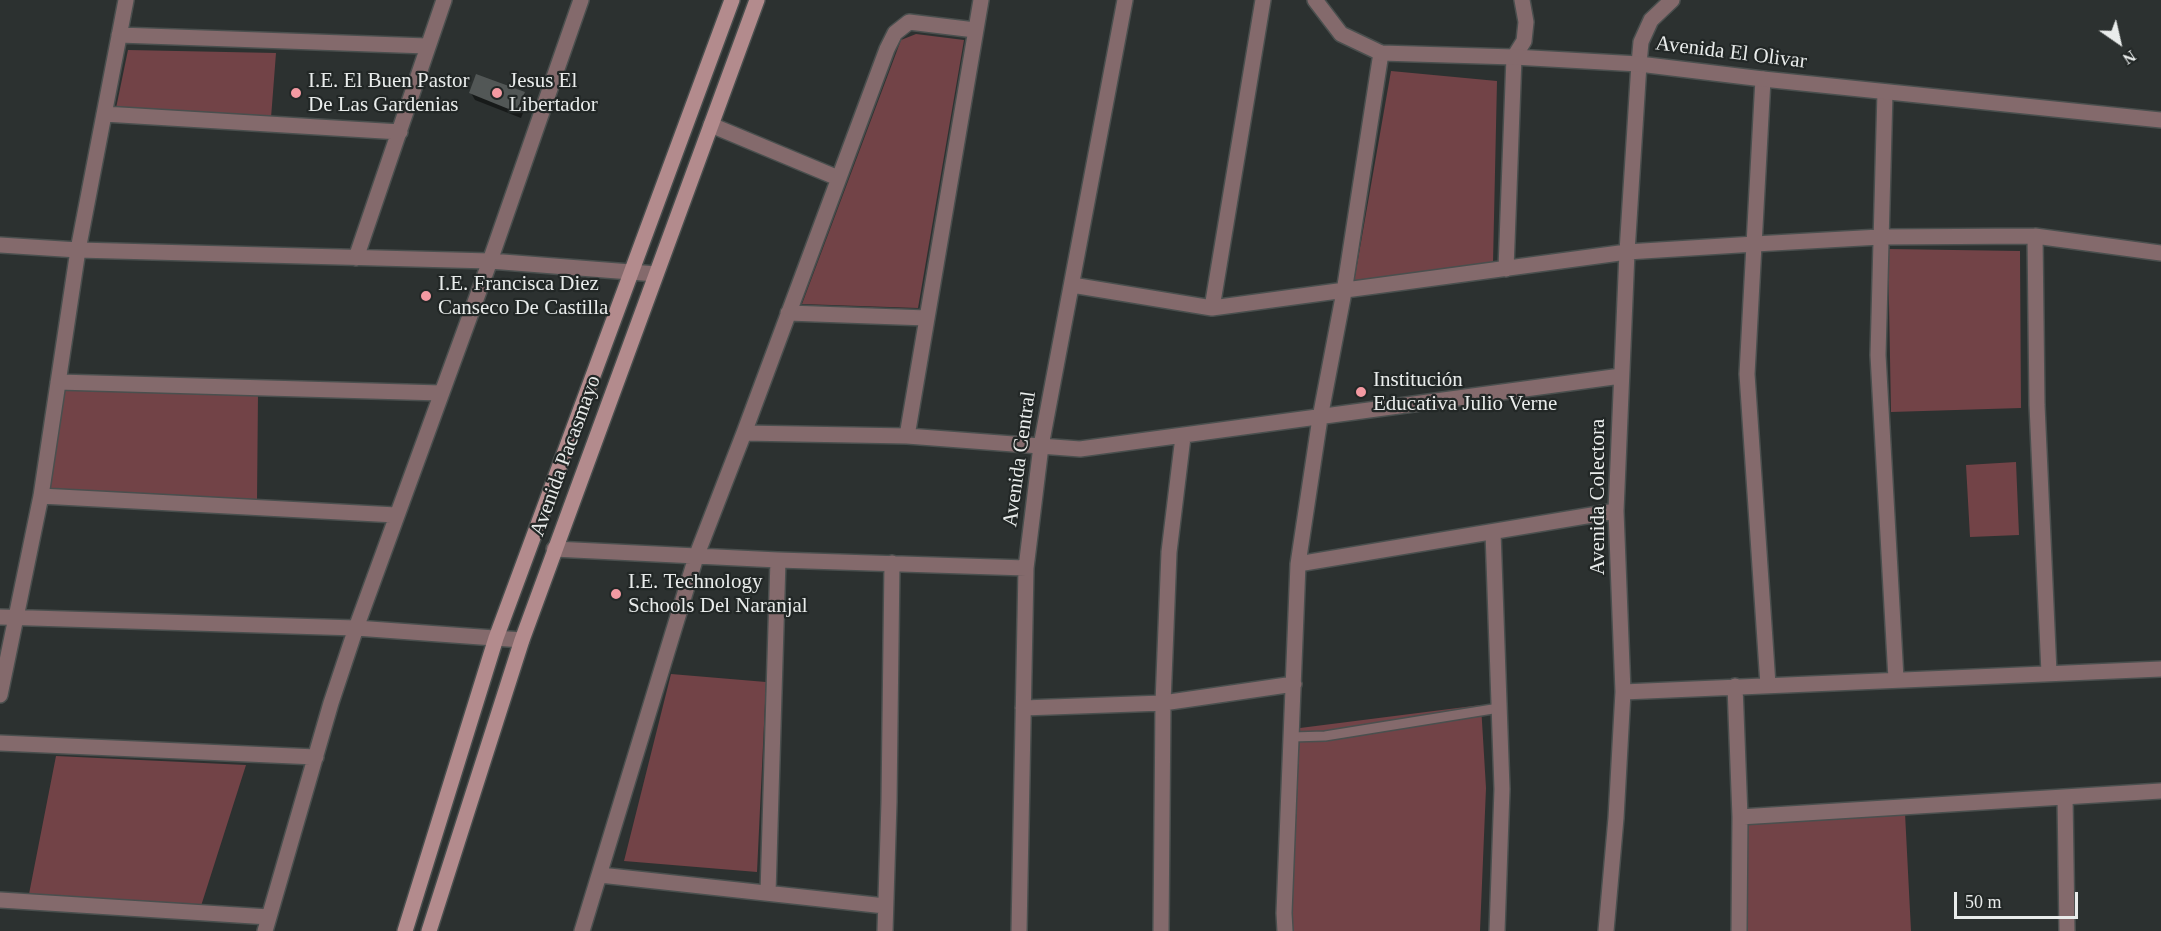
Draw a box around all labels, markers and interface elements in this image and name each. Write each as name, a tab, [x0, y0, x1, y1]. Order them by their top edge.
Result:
north arrow	[2089, 12, 2149, 72]
street label: Avenida El Olivar	[1654, 31, 1808, 75]
text: N	[2120, 47, 2139, 68]
place label: I.E. El Buen Pastor De Las Gardenias	[308, 68, 470, 118]
place label: Jesus El Libertador	[509, 68, 598, 118]
marker: I.E. El Buen Pastor De Las Gardenias	[289, 86, 303, 100]
marker: Jesus El Libertador	[490, 86, 504, 100]
place label: I.E. Francisca Diez Canseco De Castilla	[438, 271, 608, 321]
marker: I.E. Francisca Diez Canseco De Castilla	[419, 289, 433, 303]
place label: Institución Educativa Julio Verne	[1373, 367, 1557, 417]
street label: Avenida Pacasmayo	[525, 372, 607, 540]
marker: Institución Educativa Julio Verne	[1354, 385, 1368, 399]
street label: Avenida Central	[998, 390, 1042, 528]
street label: Avenida Colectora	[1585, 419, 1611, 575]
place label: I.E. Technology Schools Del Naranjal	[628, 569, 808, 619]
marker: I.E. Technology Schools Del Naranjal	[609, 587, 623, 601]
scale bar	[1957, 880, 2082, 918]
text: 50 m	[1965, 892, 2002, 912]

